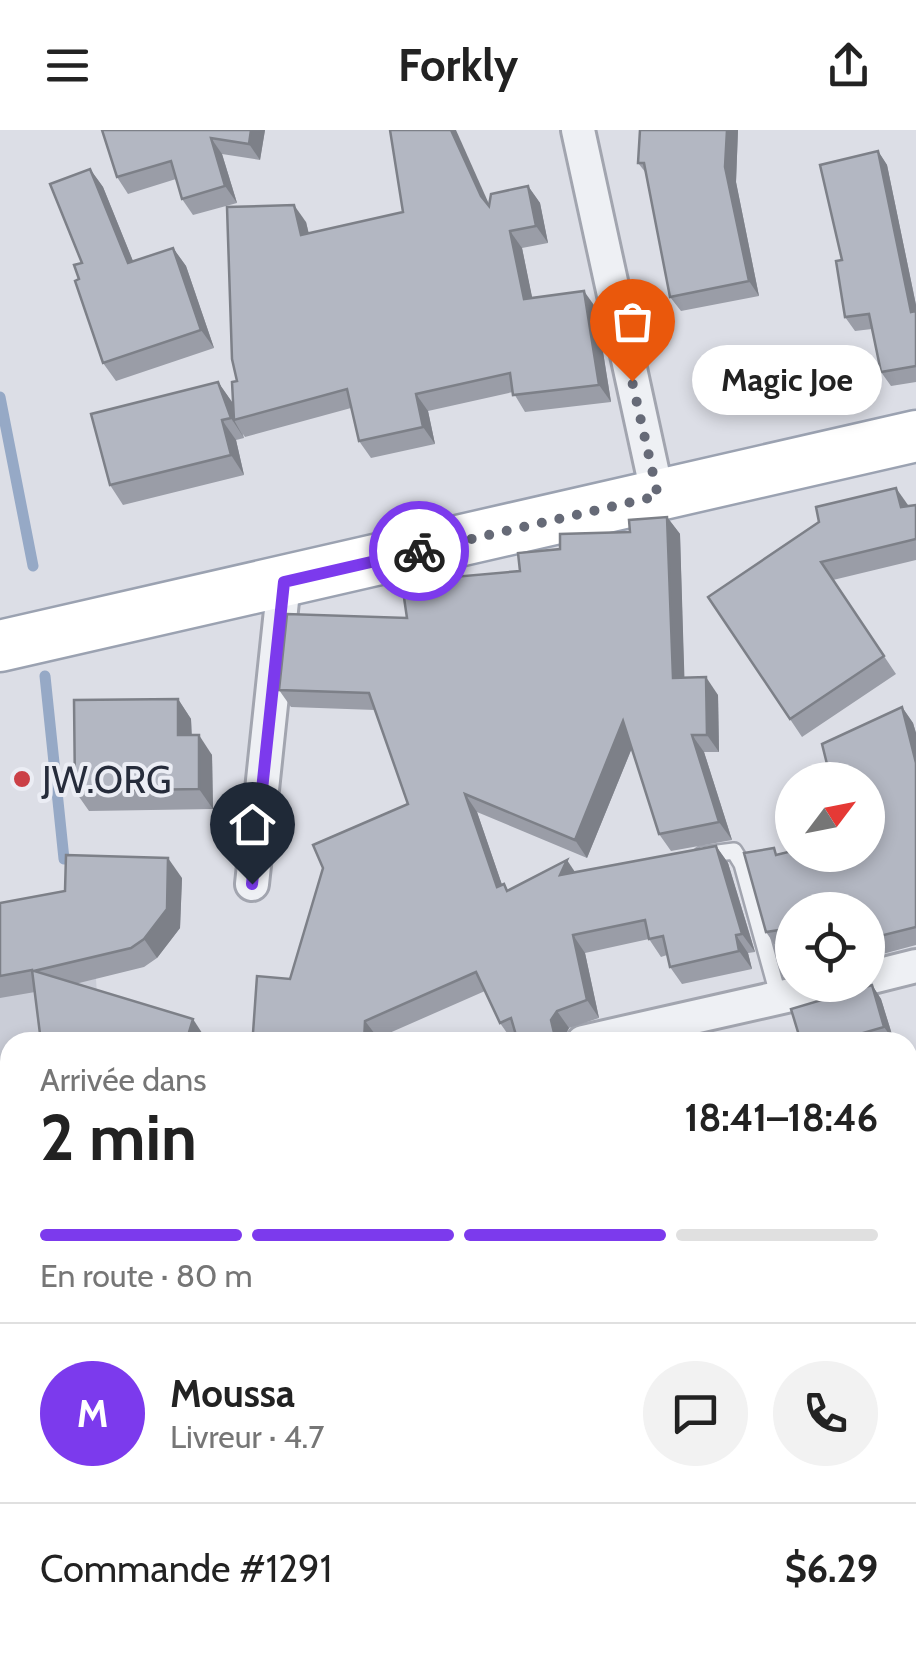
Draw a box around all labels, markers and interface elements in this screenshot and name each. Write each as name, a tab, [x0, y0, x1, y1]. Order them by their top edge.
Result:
icon: menu	[40, 38, 95, 93]
text: Forkly	[398, 38, 518, 92]
icon: share	[821, 38, 876, 93]
pin	[590, 279, 675, 382]
icon: bag	[605, 294, 660, 349]
callout: Magic Joe	[692, 346, 882, 416]
text: Magic Joe	[721, 360, 853, 399]
courier	[369, 501, 469, 601]
icon: bike	[392, 524, 447, 579]
place label: JW.ORG	[41, 756, 172, 803]
north arrow	[775, 762, 885, 872]
map controls	[775, 762, 885, 1002]
marker: JW.ORG	[11, 768, 33, 790]
pin	[210, 782, 295, 885]
icon: home	[225, 797, 280, 852]
button: locate	[775, 892, 885, 1002]
text: Arrivée dans	[40, 1060, 206, 1099]
text: 18:41–18:46	[684, 1094, 878, 1141]
text: 2 min	[40, 1097, 197, 1176]
text: En route · 80 m	[40, 1256, 253, 1295]
button: chat	[643, 1361, 748, 1466]
button: phone	[773, 1361, 878, 1466]
text: Moussa	[170, 1370, 295, 1417]
text: M	[77, 1390, 108, 1437]
text: Livreur · 4.7	[170, 1417, 324, 1456]
text: Commande #1291	[40, 1545, 332, 1592]
text: $6.29	[785, 1545, 878, 1592]

